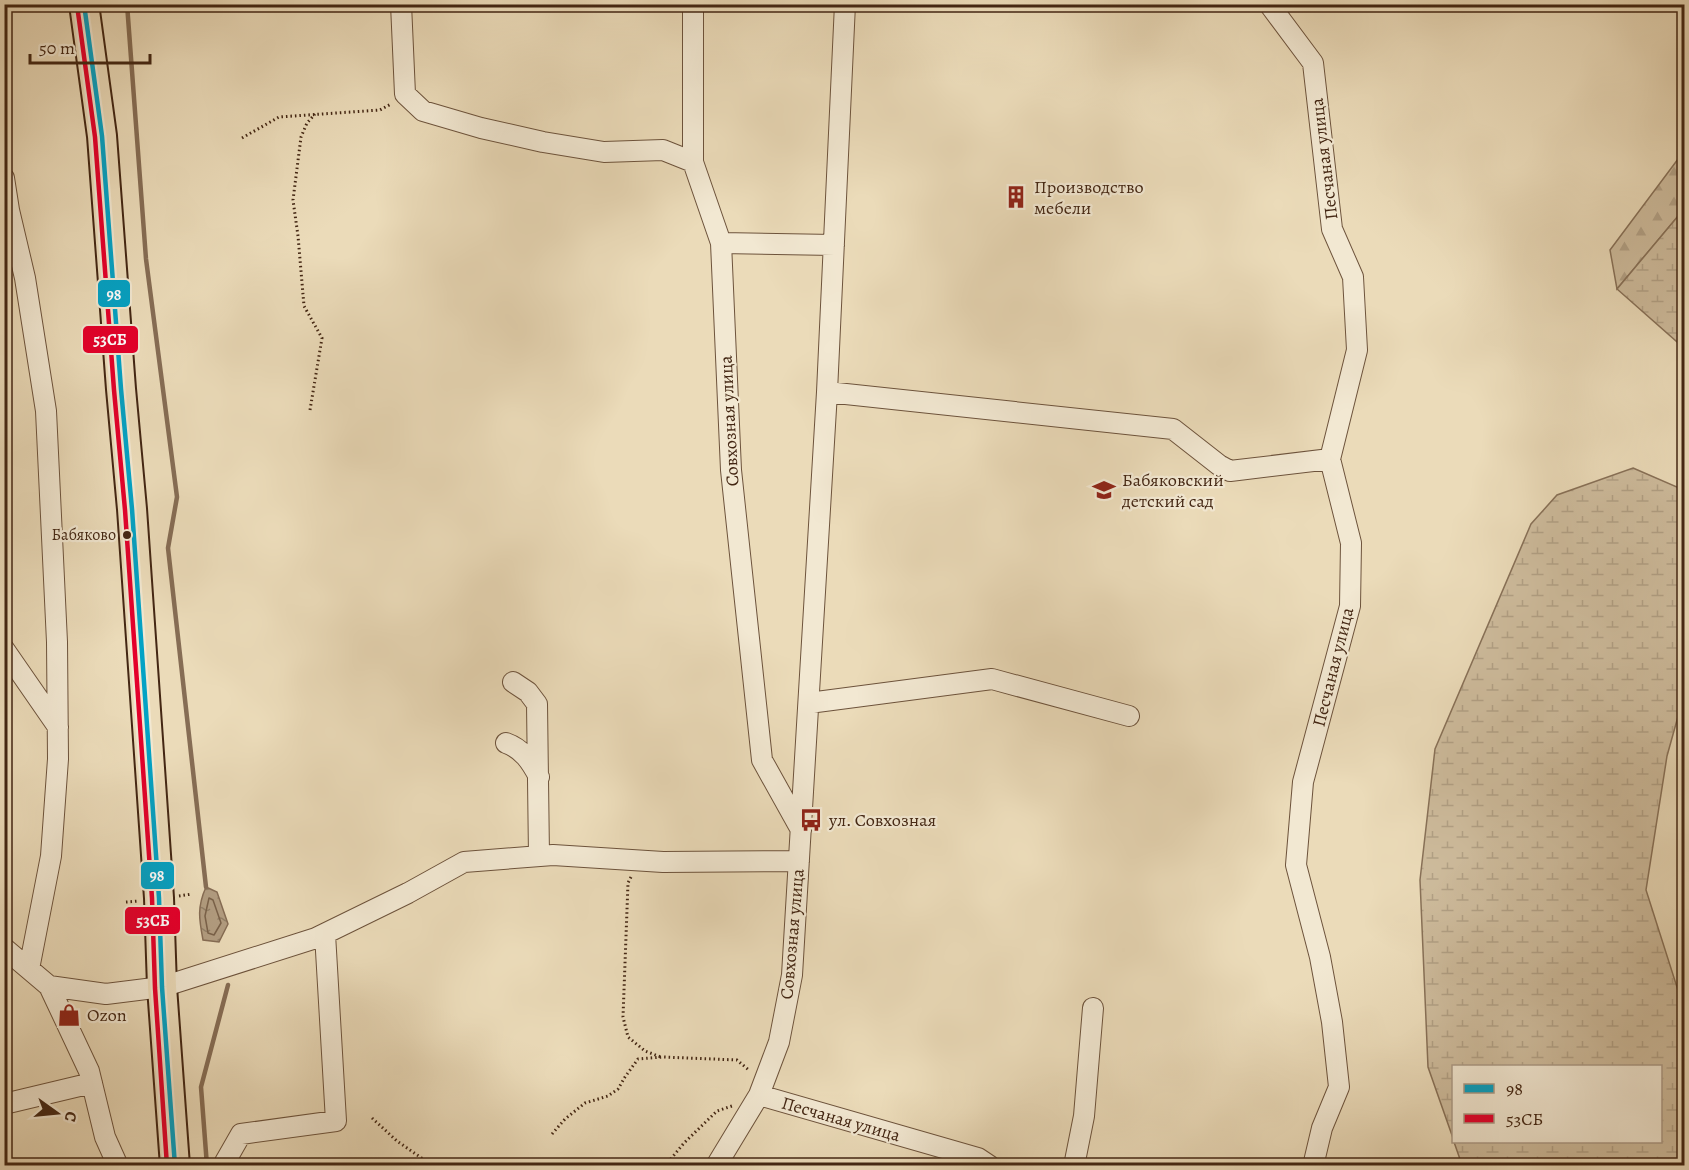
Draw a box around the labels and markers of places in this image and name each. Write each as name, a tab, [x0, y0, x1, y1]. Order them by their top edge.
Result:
place label: Производство мебели	[1034, 175, 1144, 220]
building icon: Производство мебели	[1003, 184, 1029, 210]
place label: Бабяковский детский сад	[1121, 468, 1224, 513]
school or university icon: Бабяковский детский сад	[1091, 477, 1117, 503]
place label: Бабяково	[52, 524, 116, 546]
marker: Бабяково	[121, 529, 133, 541]
bus stop icon: ул. Совхозная	[798, 807, 824, 833]
place label: ул. Совхозная	[828, 808, 936, 832]
shop icon: Ozon	[56, 1002, 82, 1028]
place label: Ozon	[87, 1003, 127, 1027]

